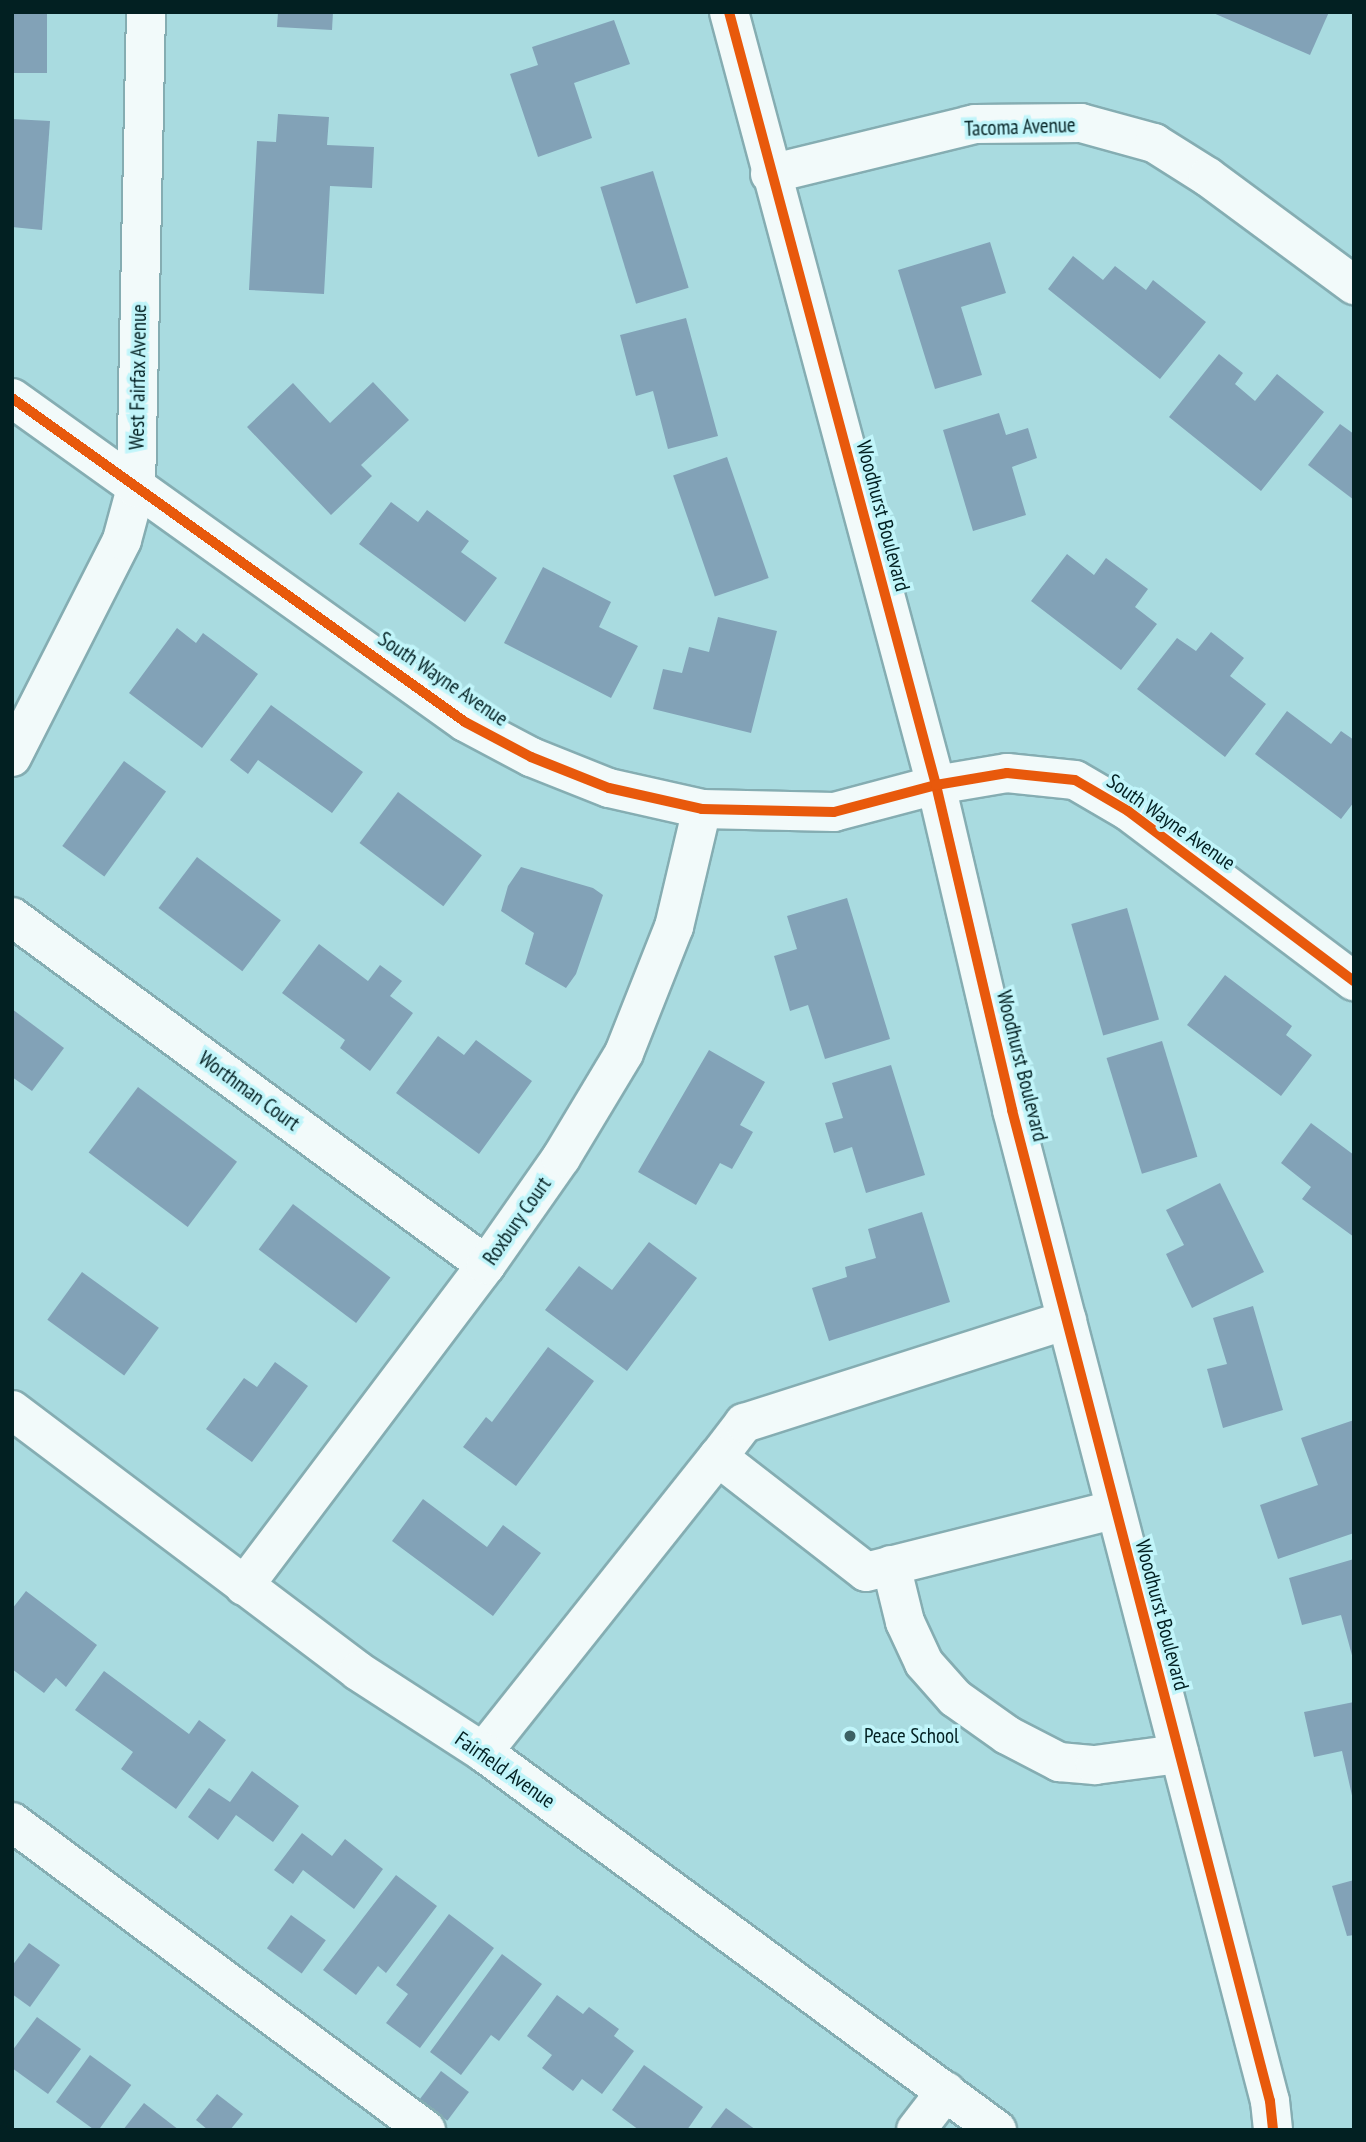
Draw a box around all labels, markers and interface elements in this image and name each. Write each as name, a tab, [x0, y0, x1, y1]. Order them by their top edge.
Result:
street label: Tacoma Avenue	[964, 112, 1076, 142]
street label: West Fairfax Avenue	[124, 303, 152, 451]
street label: Woodhurst Boulevard	[851, 438, 915, 594]
street label: South Wayne Avenue	[373, 626, 513, 732]
street label: South Wayne Avenue	[1102, 768, 1240, 876]
street label: Woodhurst Boulevard	[991, 988, 1053, 1144]
street label: Worthman Court	[194, 1046, 304, 1136]
street label: Roxbury Court	[477, 1172, 557, 1270]
street label: Woodhurst Boulevard	[1130, 1537, 1194, 1693]
place label: Peace School	[864, 1723, 959, 1749]
street label: Fairfield Avenue	[450, 1726, 560, 1814]
marker: Peace School	[842, 1728, 858, 1744]

